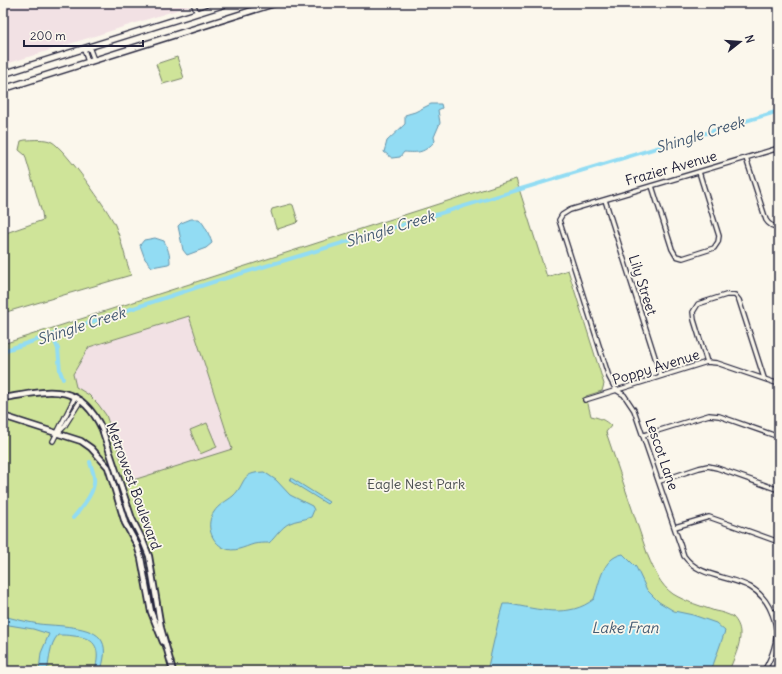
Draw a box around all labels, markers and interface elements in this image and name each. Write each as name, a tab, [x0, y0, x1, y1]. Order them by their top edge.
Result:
scale bar	[24, 22, 143, 48]
north arrow	[720, 22, 760, 62]
text: 200 m	[30, 28, 66, 43]
text: N	[742, 33, 757, 45]
water label: Shingle Creek	[653, 112, 748, 157]
street label: Frazier Avenue	[623, 146, 719, 190]
water label: Shingle Creek	[343, 206, 438, 251]
street label: Lily Street	[625, 252, 661, 318]
water label: Shingle Creek	[34, 302, 129, 349]
street label: Poppy Avenue	[610, 345, 702, 389]
street label: Lescot Lane	[641, 416, 683, 492]
street label: Metrowest Boulevard	[103, 420, 165, 552]
park label: Eagle Nest Park	[367, 475, 465, 493]
water label: Lake Fran	[592, 618, 659, 637]

